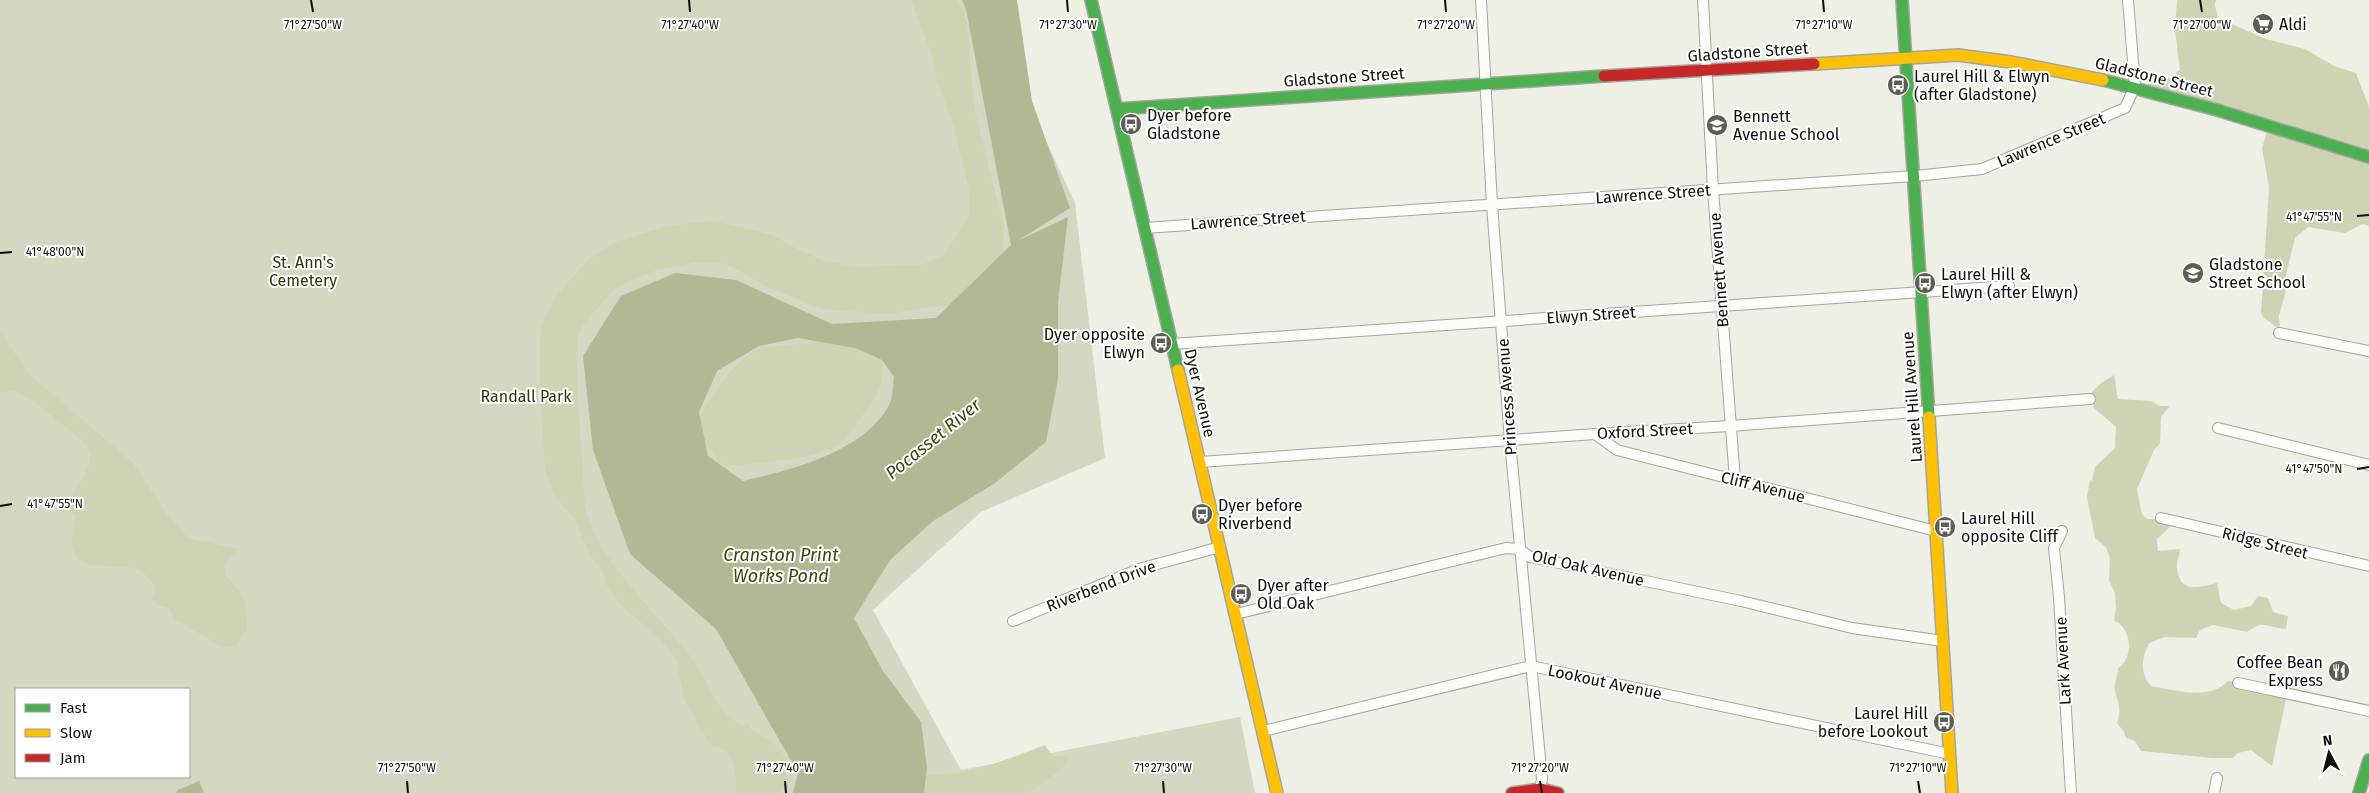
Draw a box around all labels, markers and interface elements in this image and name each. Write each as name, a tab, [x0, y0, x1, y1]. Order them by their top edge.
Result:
supermarket icon: Aldi	[2251, 12, 2275, 36]
place label: Aldi	[2279, 15, 2307, 34]
text: 71°27'50"W	[284, 18, 342, 32]
text: 71°27'40"W	[661, 18, 719, 32]
text: 71°27'30"W	[1039, 18, 1097, 32]
text: 71°27'20"W	[1417, 18, 1475, 32]
text: 71°27'10"W	[1796, 18, 1853, 32]
text: 71°27'00"W	[2173, 18, 2231, 32]
street label: Gladstone Street	[1687, 38, 1809, 66]
street label: Gladstone Street	[2093, 53, 2215, 101]
street label: Gladstone Street	[1283, 63, 1405, 91]
place label: Laurel Hill & Elwyn (after Gladstone)	[1914, 67, 2050, 104]
bus stop icon: Laurel Hill & Elwyn (after Gladstone)	[1886, 73, 1910, 97]
place label: Dyer before Gladstone	[1147, 106, 1231, 143]
place label: Bennett Avenue School	[1733, 107, 1840, 144]
street label: Lawrence Street	[1994, 109, 2108, 171]
bus stop icon: Dyer before Gladstone	[1119, 112, 1143, 136]
school or university icon: Bennett Avenue School	[1705, 113, 1729, 137]
street label: Lawrence Street	[1595, 180, 1711, 208]
street label: Lawrence Street	[1190, 206, 1306, 234]
text: 41°47'55"N	[2286, 210, 2342, 224]
street label: Bennett Avenue	[1706, 212, 1732, 328]
text: 41°48'00"N	[26, 245, 84, 259]
park label: St. Ann's Cemetery	[269, 253, 337, 290]
place label: Gladstone Street School	[2209, 255, 2306, 292]
school or university icon: Gladstone Street School	[2181, 261, 2205, 285]
place label: Laurel Hill & Elwyn (after Elwyn)	[1941, 265, 2078, 302]
bus stop icon: Laurel Hill & Elwyn (after Elwyn)	[1913, 271, 1937, 295]
street label: Elwyn Street	[1546, 302, 1637, 328]
place label: Dyer opposite Elwyn	[1044, 325, 1145, 362]
bus stop icon: Dyer opposite Elwyn	[1149, 331, 1173, 355]
street label: Laurel Hill Avenue	[1898, 331, 1926, 463]
street label: Princess Avenue	[1493, 338, 1521, 456]
street label: Dyer Avenue	[1181, 347, 1219, 439]
park label: Randall Park	[481, 387, 572, 406]
water label: Pocasset River	[881, 393, 986, 484]
street label: Oxford Street	[1596, 419, 1694, 443]
text: 41°47'50"N	[2286, 462, 2342, 476]
street label: Cliff Avenue	[1719, 467, 1807, 507]
place label: Dyer before Riverbend	[1218, 496, 1302, 533]
text: 41°47'55"N	[27, 497, 83, 511]
bus stop icon: Dyer before Riverbend	[1190, 502, 1214, 526]
place label: Laurel Hill opposite Cliff	[1961, 509, 2060, 546]
bus stop icon: Laurel Hill opposite Cliff	[1933, 515, 1957, 539]
street label: Ridge Street	[2220, 523, 2310, 563]
water label: Cranston Print Works Pond	[723, 544, 839, 587]
street label: Old Oak Avenue	[1530, 546, 1646, 590]
street label: Riverbend Drive	[1044, 556, 1158, 616]
place label: Dyer after Old Oak	[1257, 576, 1330, 613]
bus stop icon: Dyer after Old Oak	[1229, 582, 1253, 606]
street label: Lark Avenue	[2051, 616, 2075, 706]
place label: Coffee Bean Express	[2236, 653, 2323, 690]
restaurant icon: Coffee Bean Express	[2327, 659, 2351, 683]
street label: Lookout Avenue	[1546, 661, 1664, 703]
legend	[15, 688, 190, 778]
text: Fast	[60, 699, 87, 717]
place label: Laurel Hill before Lookout	[1818, 704, 1928, 741]
bus stop icon: Laurel Hill before Lookout	[1932, 710, 1956, 734]
text: Slow	[60, 724, 92, 742]
north arrow	[2304, 728, 2354, 778]
text: N	[2322, 732, 2333, 750]
text: Jam	[60, 749, 86, 767]
text: 71°27'50"W	[378, 761, 436, 775]
text: 71°27'40"W	[756, 761, 814, 775]
text: 71°27'30"W	[1134, 761, 1192, 775]
text: 71°27'20"W	[1511, 761, 1569, 775]
text: 71°27'10"W	[1890, 761, 1947, 775]

